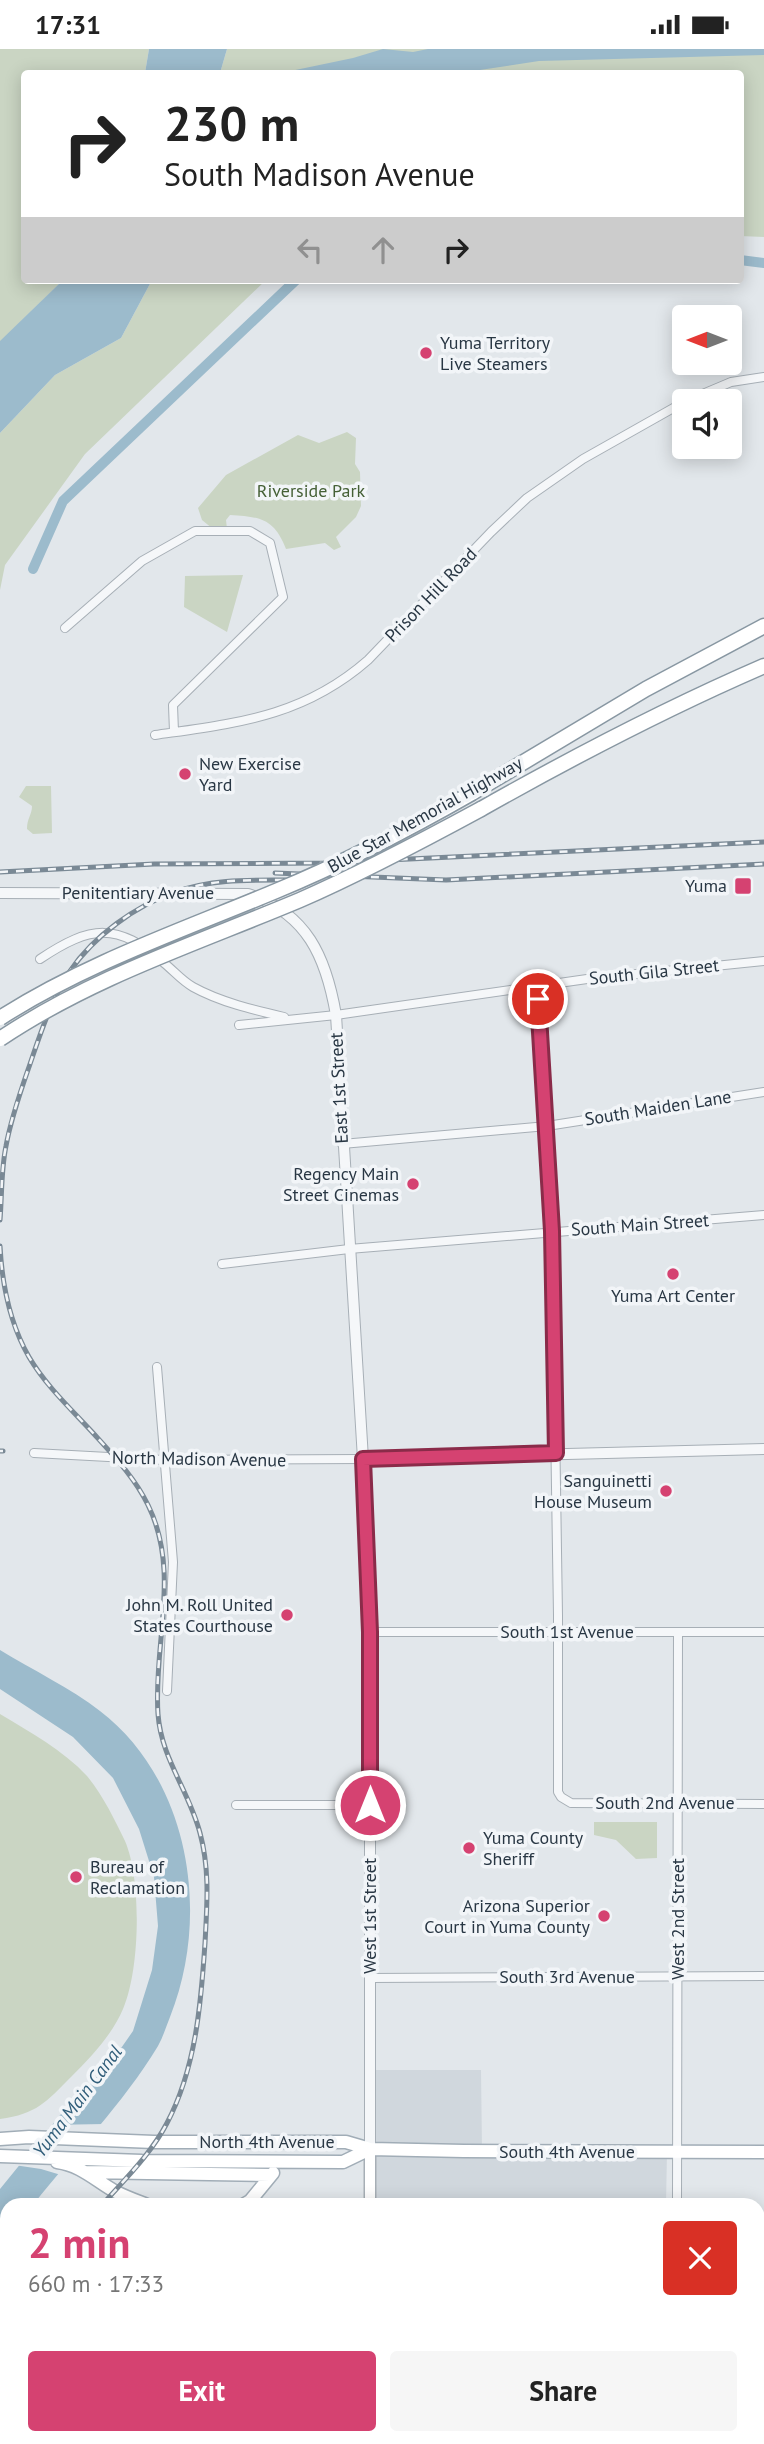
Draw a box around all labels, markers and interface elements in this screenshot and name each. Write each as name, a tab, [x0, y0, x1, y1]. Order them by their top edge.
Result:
text: 17:31	[35, 8, 101, 41]
text: 230 m	[164, 91, 299, 155]
icon: right	[49, 98, 140, 189]
text: South Madison Avenue	[164, 153, 475, 195]
icon: left	[291, 231, 329, 269]
icon: ahead	[364, 231, 402, 269]
icon: right	[437, 231, 475, 269]
north arrow	[672, 305, 742, 375]
map controls	[672, 305, 742, 459]
place label: Yuma Territory Live Steamers	[440, 331, 551, 375]
marker: Yuma Territory Live Steamers	[418, 345, 434, 361]
button: sound	[672, 389, 742, 459]
park label: Riverside Park	[257, 479, 366, 502]
street label: Prison Hill Road	[380, 543, 481, 647]
street label: Blue Star Memorial Highway	[323, 751, 527, 878]
place label: New Exercise Yard	[199, 752, 301, 796]
marker: New Exercise Yard	[177, 766, 193, 782]
place label: Yuma	[685, 874, 727, 897]
marker: Yuma	[733, 876, 753, 896]
street label: Penitentiary Avenue	[62, 881, 214, 904]
street label: South Gila Street	[588, 953, 720, 990]
pin	[508, 969, 568, 1029]
icon: arrive	[519, 980, 557, 1018]
street label: East 1st Street	[324, 1032, 353, 1144]
street label: South Maiden Lane	[583, 1085, 733, 1130]
place label: Regency Main Street Cinemas	[283, 1162, 399, 1206]
marker: Regency Main Street Cinemas	[405, 1176, 421, 1192]
street label: South Main Street	[570, 1208, 710, 1241]
marker: Yuma Art Center	[665, 1266, 681, 1282]
place label: Yuma Art Center	[611, 1284, 735, 1307]
street label: North Madison Avenue	[112, 1445, 286, 1472]
place label: Sanguinetti House Museum	[534, 1469, 652, 1513]
marker: Sanguinetti House Museum	[658, 1483, 674, 1499]
place label: John M. Roll United States Courthouse	[125, 1593, 273, 1637]
marker: John M. Roll United States Courthouse	[279, 1607, 295, 1623]
street label: South 1st Avenue	[500, 1620, 634, 1643]
position arrow	[333, 1768, 407, 1842]
street label: South 2nd Avenue	[595, 1791, 735, 1814]
place label: Yuma County Sheriff	[483, 1826, 584, 1870]
marker: Yuma County Sheriff	[461, 1840, 477, 1856]
place label: Bureau of Reclamation	[90, 1855, 185, 1899]
street label: West 1st Street	[358, 1858, 381, 1974]
street label: West 2nd Street	[666, 1858, 689, 1980]
marker: Bureau of Reclamation	[68, 1869, 84, 1885]
place label: Arizona Superior Court in Yuma County	[424, 1894, 591, 1938]
marker: Arizona Superior Court in Yuma County	[596, 1908, 612, 1924]
street label: South 3rd Avenue	[499, 1965, 635, 1988]
water label: Yuma Main Canal	[27, 2040, 127, 2162]
street label: North 4th Avenue	[199, 2130, 335, 2153]
street label: South 4th Avenue	[499, 2140, 635, 2163]
text: 2 min	[28, 2215, 130, 2270]
button: close	[663, 2221, 737, 2295]
text: 660 m · 17:33	[28, 2269, 164, 2298]
button: Exit	[28, 2351, 376, 2431]
button: Share	[390, 2351, 737, 2431]

